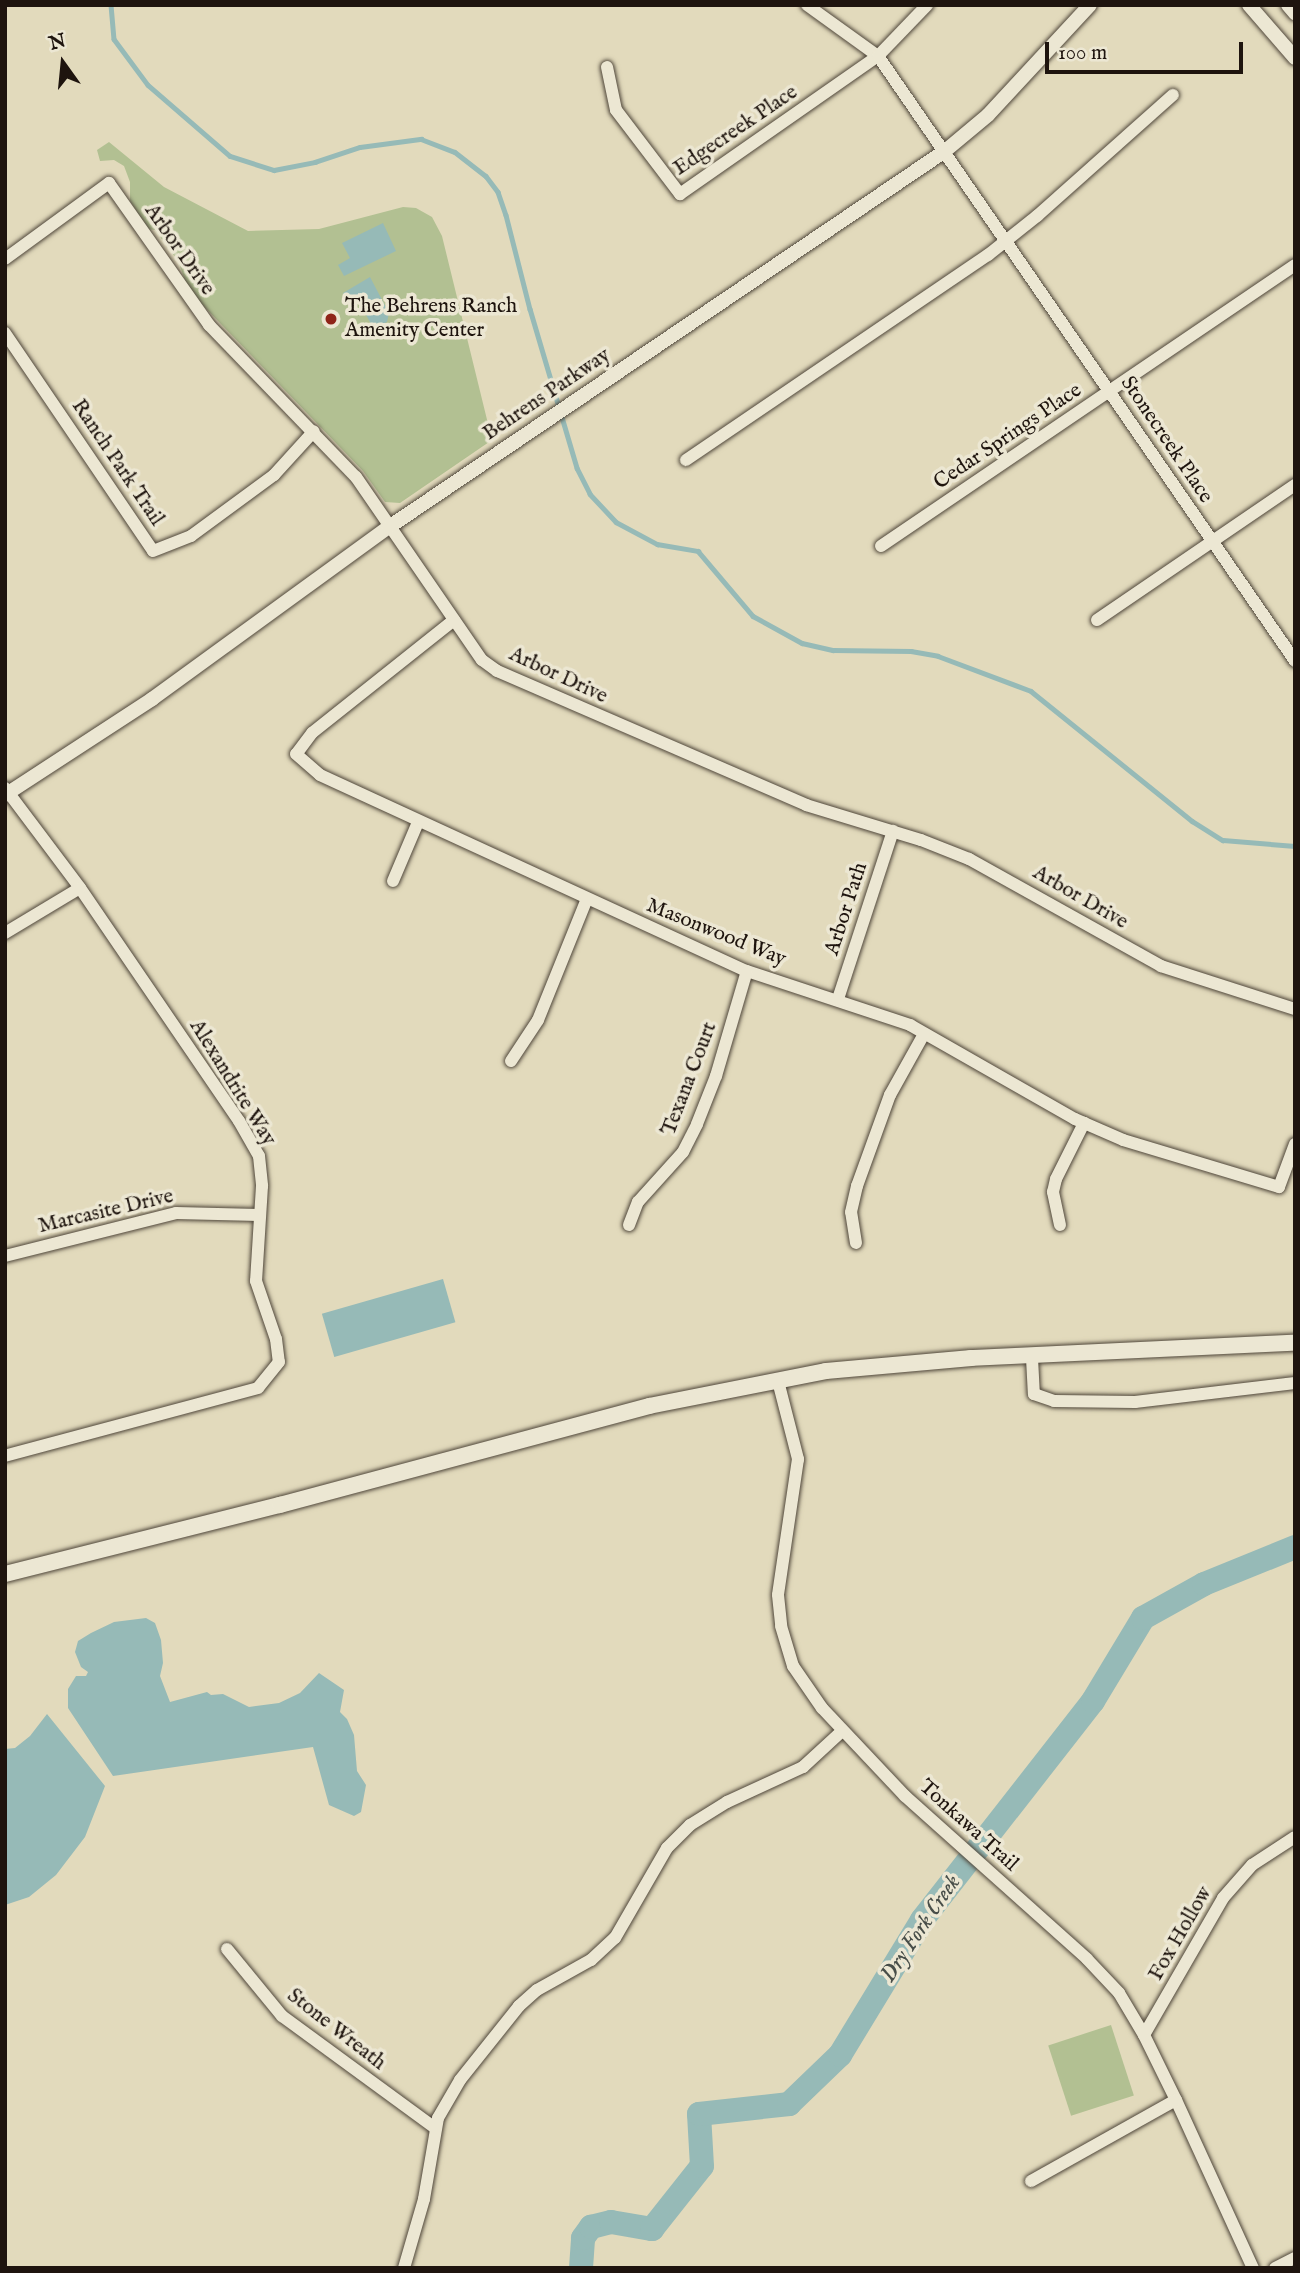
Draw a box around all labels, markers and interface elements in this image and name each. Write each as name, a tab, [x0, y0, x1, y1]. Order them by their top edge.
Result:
north arrow	[28, 28, 98, 98]
scale bar	[1048, 28, 1246, 72]
text: N	[47, 29, 69, 56]
text: 100 m	[1058, 40, 1107, 67]
street label: Edgecreek Place	[669, 80, 803, 182]
street label: Arbor Drive	[138, 200, 220, 300]
place label: The Behrens Ranch Amenity Center	[345, 294, 517, 344]
marker: The Behrens Ranch Amenity Center	[323, 311, 339, 327]
street label: Behrens Parkway	[479, 343, 615, 447]
street label: Stonecreek Place	[1114, 372, 1218, 508]
street label: Cedar Springs Place	[929, 378, 1087, 496]
street label: Ranch Park Trail	[65, 395, 169, 531]
street label: Arbor Drive	[505, 642, 611, 710]
street label: Arbor Path	[820, 859, 874, 959]
street label: Arbor Drive	[1028, 861, 1132, 935]
street label: Masonwood Way	[642, 894, 790, 972]
street label: Alexandrite Way	[183, 1015, 281, 1151]
street label: Texana Court	[657, 1019, 723, 1139]
street label: Marcasite Drive	[36, 1184, 176, 1240]
street label: Tonkawa Trail	[913, 1775, 1023, 1877]
water label: Dry Fork Creek	[875, 1870, 967, 1988]
street label: Fox Hollow	[1144, 1883, 1218, 1985]
street label: Stone Wreath	[282, 1984, 390, 2076]

